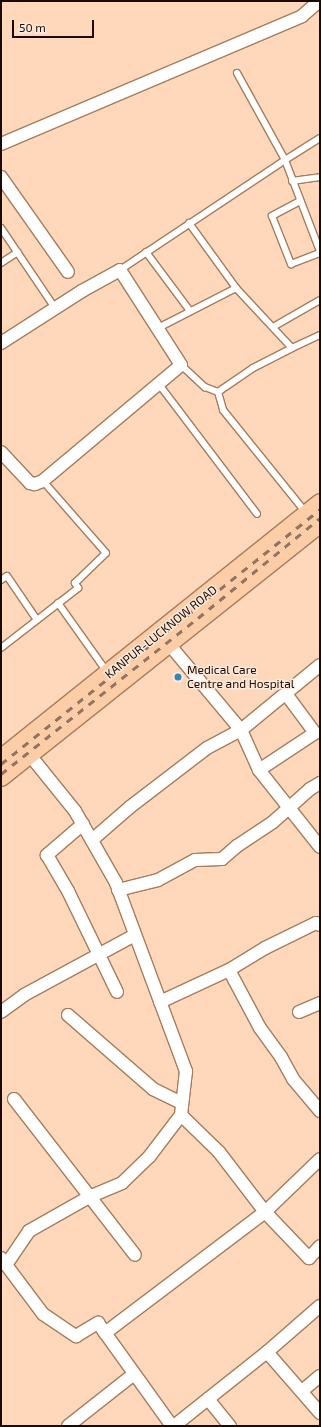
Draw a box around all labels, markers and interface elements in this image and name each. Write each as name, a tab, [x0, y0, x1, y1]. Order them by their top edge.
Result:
scale bar	[14, 12, 96, 38]
text: 50 m	[19, 20, 46, 34]
street label: KANPUR-LUCKNOW ROAD	[102, 582, 220, 682]
place label: Medical Care Centre and Hospital	[187, 663, 294, 691]
marker: Medical Care Centre and Hospital	[172, 671, 184, 683]

